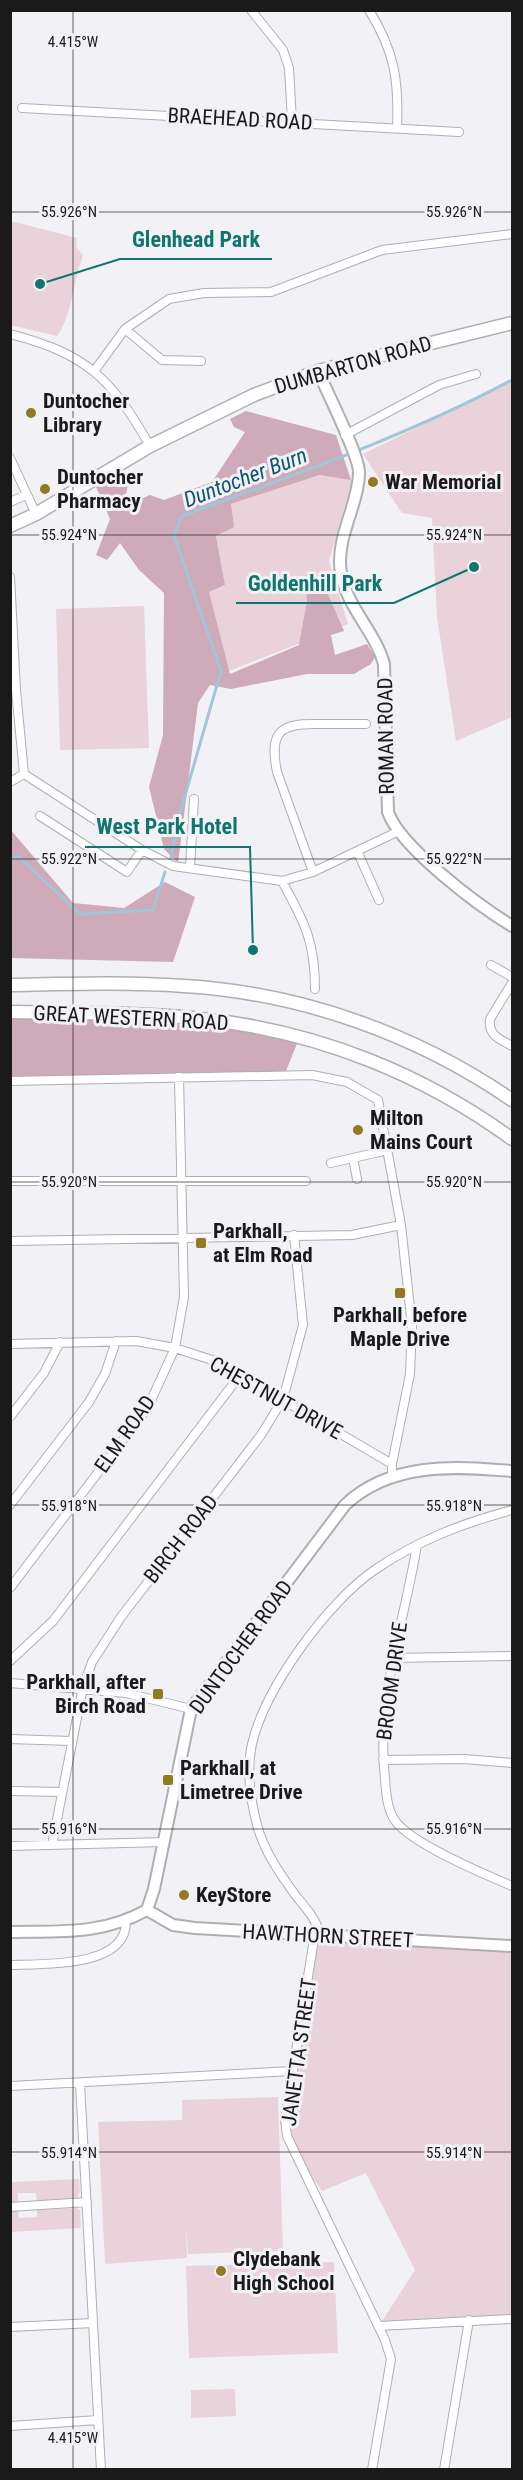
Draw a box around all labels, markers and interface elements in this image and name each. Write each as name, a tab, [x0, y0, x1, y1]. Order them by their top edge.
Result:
text: 4.415°W	[48, 33, 99, 51]
street label: BRAEHEAD ROAD	[167, 103, 313, 135]
text: 55.926°N	[41, 203, 97, 221]
text: 55.926°N	[426, 203, 482, 221]
callout: Glenhead Park	[120, 219, 272, 259]
text: Glenhead Park	[132, 227, 260, 252]
street label: DUMBARTON ROAD	[272, 331, 434, 399]
place label: Duntocher Library	[43, 389, 129, 437]
marker: Duntocher Library	[24, 406, 38, 420]
water label: Duntocher Burn	[180, 442, 310, 512]
place label: Duntocher Pharmacy	[57, 465, 143, 513]
place label: War Memorial	[385, 470, 502, 494]
marker: War Memorial	[366, 475, 380, 489]
marker: Duntocher Pharmacy	[38, 482, 52, 496]
text: 55.924°N	[41, 526, 97, 544]
text: 55.924°N	[426, 526, 482, 544]
callout: Goldenhill Park	[236, 563, 394, 603]
text: Goldenhill Park	[248, 571, 383, 596]
street label: ROMAN ROAD	[373, 677, 399, 795]
callout: West Park Hotel	[85, 807, 250, 847]
text: West Park Hotel	[96, 814, 238, 839]
text: 55.922°N	[41, 850, 97, 868]
text: 55.922°N	[426, 850, 482, 868]
street label: GREAT WESTERN ROAD	[33, 1001, 229, 1035]
place label: Milton Mains Court	[370, 1106, 472, 1154]
marker: Milton Mains Court	[351, 1123, 365, 1137]
text: 55.920°N	[41, 1173, 97, 1191]
text: 55.920°N	[426, 1173, 482, 1191]
place label: Parkhall, at Elm Road	[213, 1219, 313, 1267]
marker: Parkhall, at Elm Road	[194, 1236, 208, 1250]
marker: Parkhall, before Maple Drive	[393, 1286, 407, 1300]
place label: Parkhall, before Maple Drive	[333, 1303, 467, 1351]
street label: CHESTNUT DRIVE	[205, 1352, 347, 1444]
street label: ELM ROAD	[90, 1391, 160, 1477]
street label: BIRCH ROAD	[139, 1490, 223, 1588]
text: 55.918°N	[41, 1497, 97, 1515]
text: 55.918°N	[426, 1497, 482, 1515]
street label: DUNTOCHER ROAD	[185, 1576, 297, 1718]
street label: BROOM DRIVE	[372, 1620, 412, 1742]
place label: Parkhall, after Birch Road	[26, 1670, 146, 1718]
marker: Parkhall, after Birch Road	[151, 1687, 165, 1701]
place label: Parkhall, at Limetree Drive	[180, 1756, 303, 1804]
marker: Parkhall, at Limetree Drive	[161, 1773, 175, 1787]
text: 55.916°N	[41, 1820, 97, 1838]
text: 55.916°N	[426, 1820, 482, 1838]
place label: KeyStore	[196, 1883, 271, 1907]
marker: KeyStore	[177, 1888, 191, 1902]
street label: HAWTHORN STREET	[242, 1920, 414, 1952]
street label: JANETTA STREET	[277, 1977, 321, 2127]
text: 55.914°N	[41, 2144, 97, 2162]
text: 55.914°N	[426, 2144, 482, 2162]
place label: Clydebank High School	[233, 2247, 334, 2295]
marker: Clydebank High School	[214, 2264, 228, 2278]
text: 4.415°W	[48, 2429, 99, 2447]

